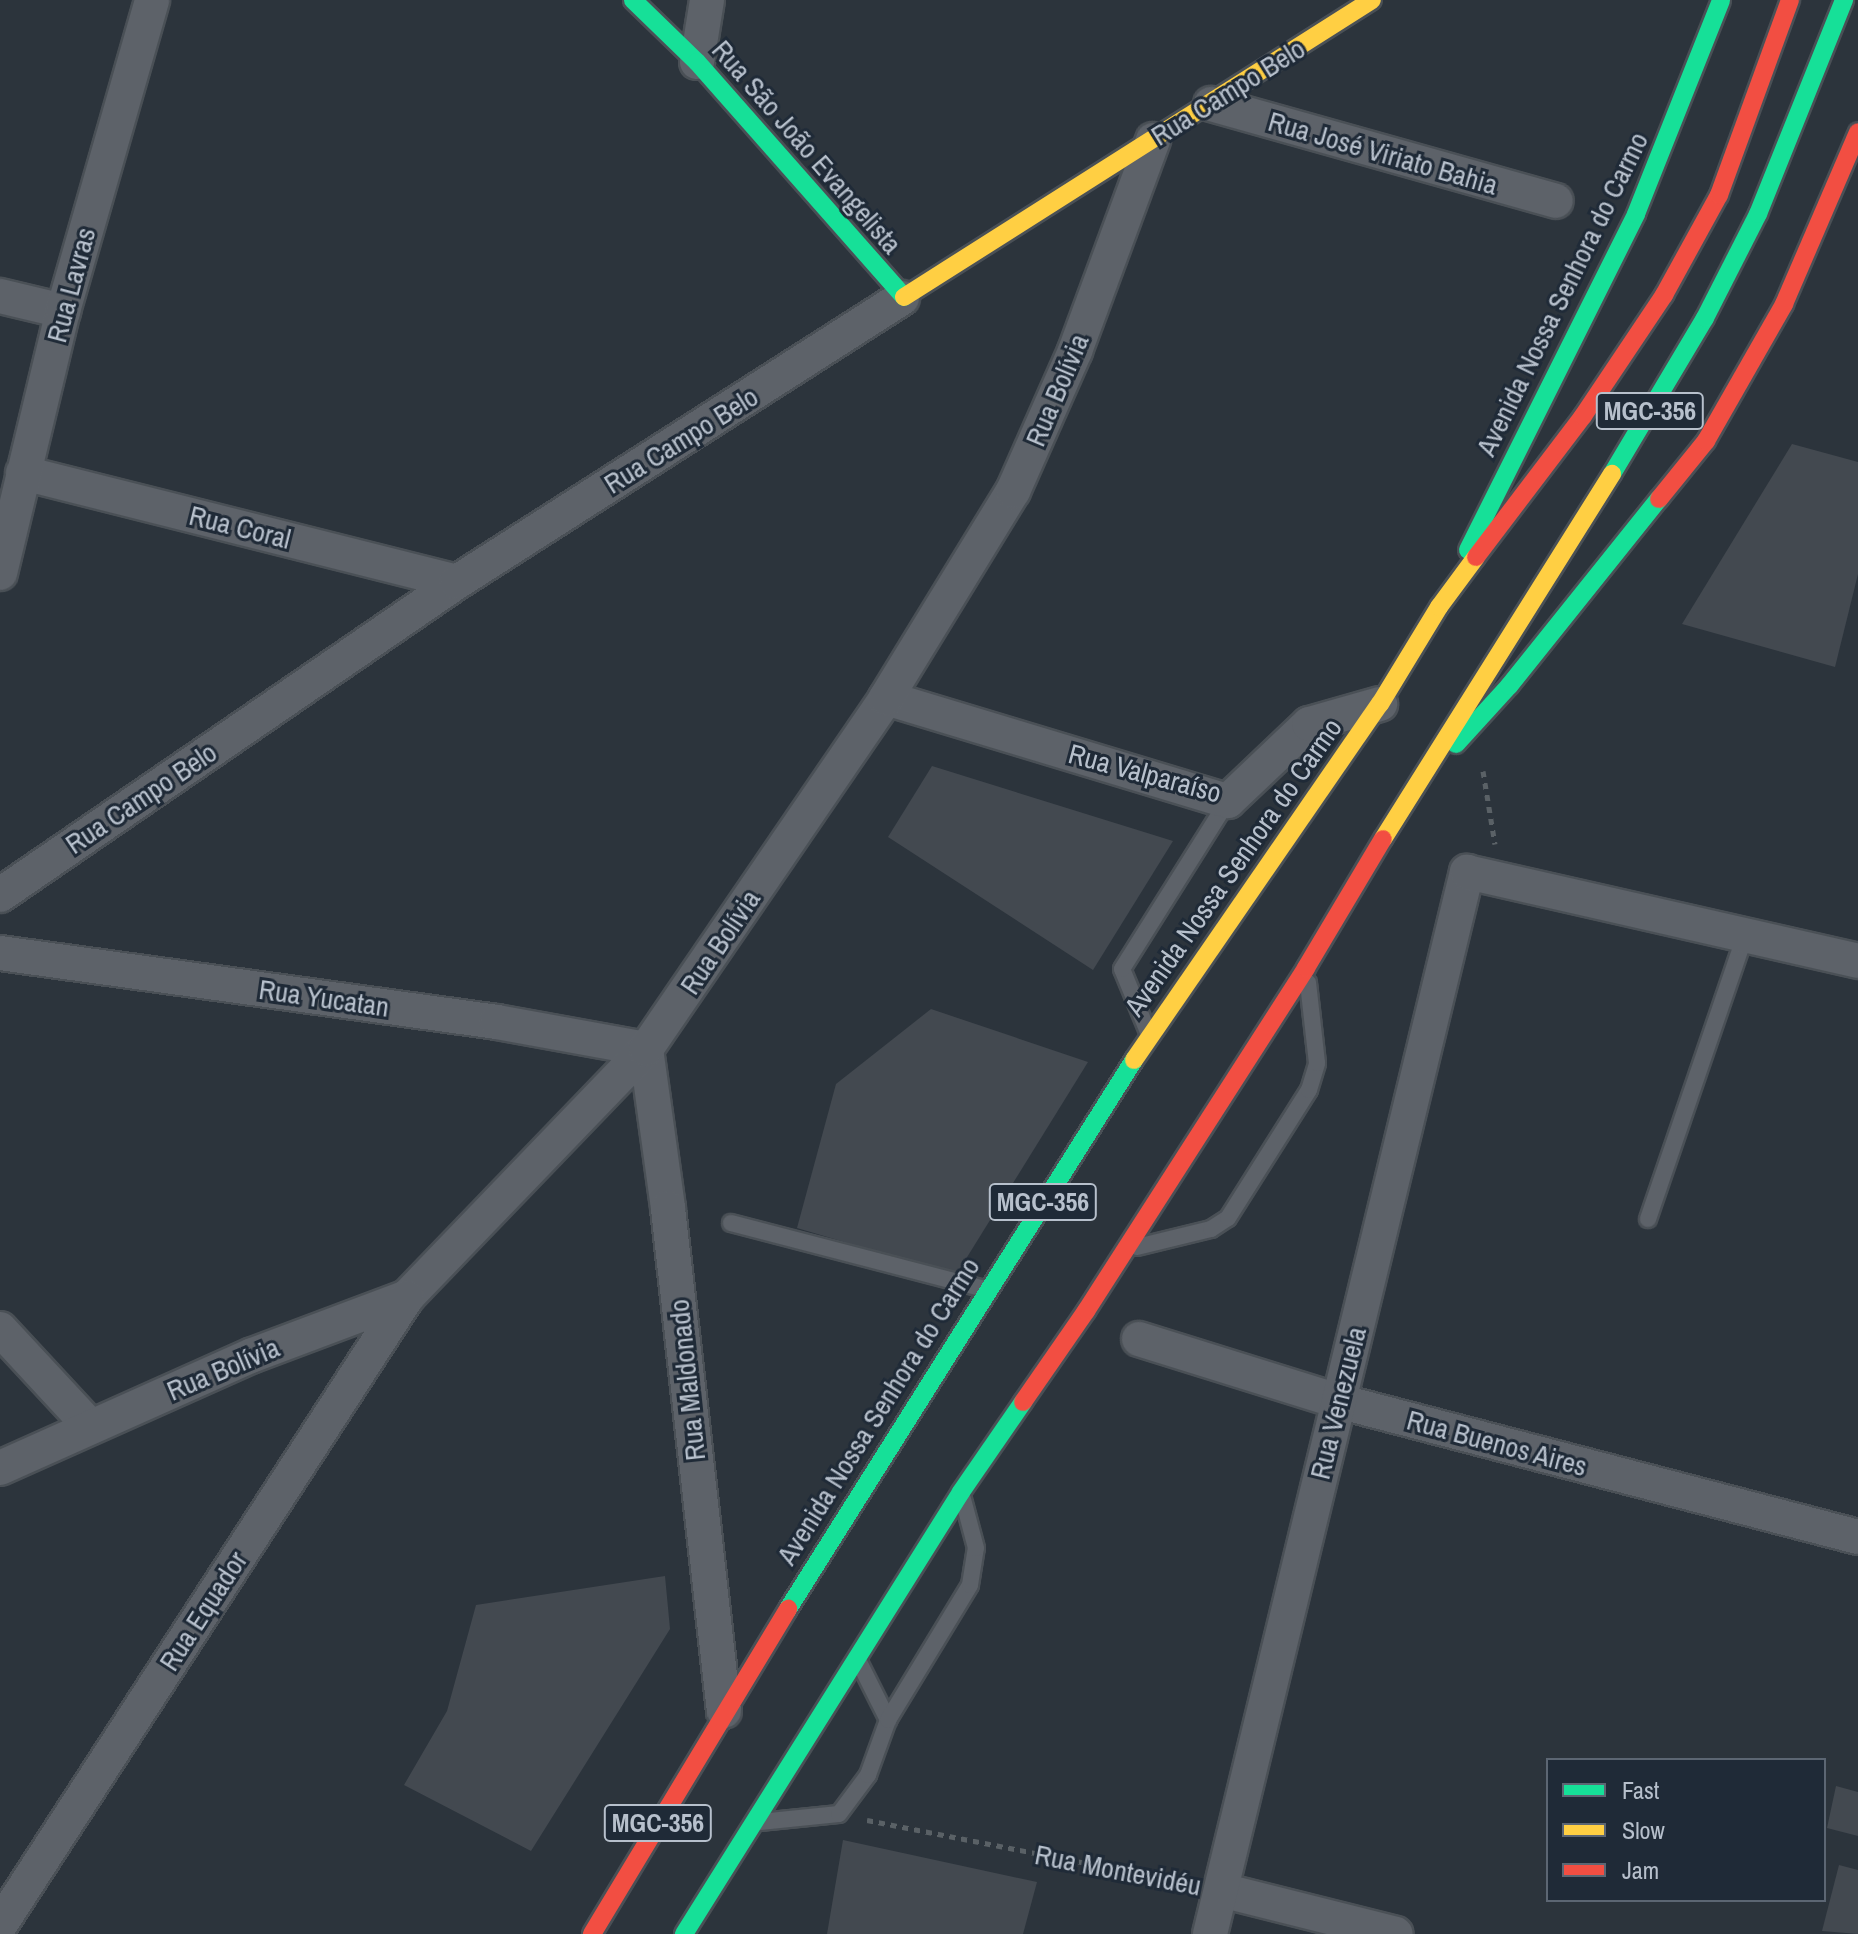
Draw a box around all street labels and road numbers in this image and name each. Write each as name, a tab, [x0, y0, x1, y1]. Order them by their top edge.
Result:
street label: Rua Campo Belo	[1145, 31, 1311, 153]
street label: Rua São João Evangelista	[705, 33, 909, 261]
street label: Rua José Viriato Bahia	[1264, 104, 1502, 202]
street label: Avenida Nossa Senhora do Carmo	[1469, 127, 1655, 461]
street label: Rua Lavras	[40, 224, 102, 346]
street label: Rua Bolívia	[1018, 329, 1096, 451]
street label: Rua Campo Belo	[598, 379, 764, 501]
road number: MGC-356	[1594, 389, 1706, 433]
street label: Rua Coral	[186, 498, 294, 556]
street label: Avenida Nossa Senhora do Carmo	[1117, 712, 1349, 1022]
street label: Rua Campo Belo	[59, 735, 223, 861]
street label: Rua Valparaíso	[1065, 737, 1225, 809]
street label: Rua Bolívia	[673, 883, 767, 1001]
street label: Rua Yucatan	[257, 972, 391, 1024]
road number: MGC-356	[987, 1180, 1099, 1224]
street label: Avenida Nossa Senhora do Carmo	[770, 1251, 986, 1571]
street label: Rua Maldonado	[662, 1298, 712, 1462]
street label: Rua Venezuela	[1303, 1323, 1373, 1483]
street label: Rua Bolívia	[162, 1330, 284, 1408]
street label: Rua Buenos Aires	[1403, 1403, 1591, 1483]
street label: Rua Equador	[152, 1545, 254, 1677]
road number: MGC-356	[602, 1801, 714, 1845]
street label: Rua Montevidéu	[1032, 1837, 1204, 1903]

